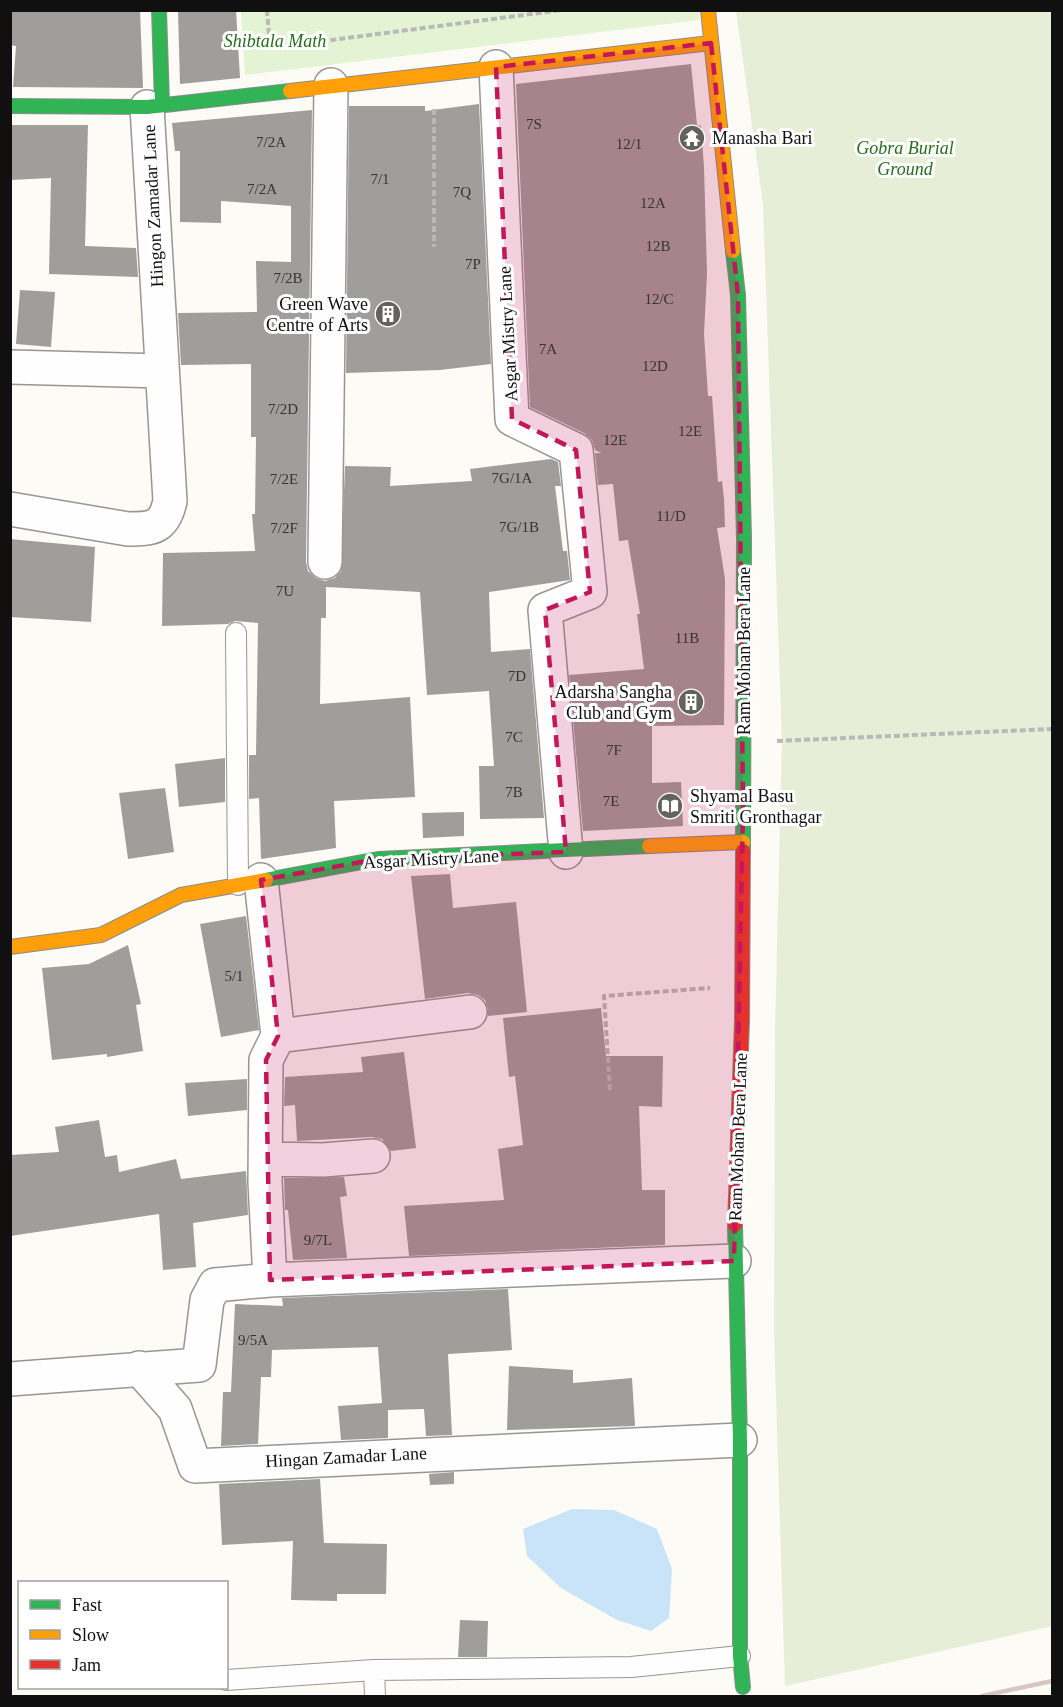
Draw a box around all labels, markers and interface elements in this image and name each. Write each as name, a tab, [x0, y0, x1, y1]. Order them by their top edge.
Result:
park label: Shibtala Math	[224, 31, 326, 51]
house number: 7S	[526, 116, 542, 132]
temple icon: Manasha Bari	[677, 123, 707, 153]
street label: Hingon Zamadar Lane	[139, 124, 167, 288]
place label: Manasha Bari	[712, 128, 812, 148]
house number: 7/2A	[256, 134, 286, 150]
house number: 12/1	[616, 136, 642, 152]
park label: Gobra Burial Ground	[856, 138, 954, 179]
house number: 7/1	[370, 171, 390, 187]
house number: 7/2A	[247, 181, 277, 197]
house number: 7Q	[453, 184, 471, 200]
house number: 12A	[640, 195, 666, 211]
house number: 12B	[645, 238, 671, 254]
house number: 7P	[465, 256, 481, 272]
street label: Asgar Mistry Lane	[494, 266, 522, 402]
house number: 7/2B	[273, 270, 303, 286]
house number: 12/C	[644, 291, 674, 307]
place label: Green Wave Centre of Arts	[266, 294, 368, 335]
building icon: Green Wave Centre of Arts	[373, 299, 403, 329]
house number: 7A	[539, 341, 557, 357]
house number: 12D	[642, 358, 668, 374]
house number: 7/2D	[268, 401, 298, 417]
house number: 12E	[678, 423, 702, 439]
house number: 12E	[603, 432, 627, 448]
house number: 7G/1A	[492, 470, 533, 486]
house number: 7/2E	[270, 471, 298, 487]
house number: 11/D	[656, 508, 686, 524]
house number: 7G/1B	[499, 519, 539, 535]
house number: 7/2F	[270, 520, 298, 536]
street label: Ram Mohan Bera Lane	[734, 567, 754, 735]
house number: 7U	[276, 583, 294, 599]
house number: 11B	[675, 630, 699, 646]
house number: 7D	[508, 668, 526, 684]
place label: Adarsha Sangha Club and Gym	[555, 682, 672, 723]
building icon: Adarsha Sangha Club and Gym	[676, 687, 706, 717]
house number: 7C	[505, 729, 523, 745]
house number: 7F	[606, 742, 622, 758]
house number: 7B	[505, 784, 523, 800]
place label: Shyamal Basu Smriti Gronthagar	[690, 786, 821, 827]
library icon: Shyamal Basu Smriti Gronthagar	[655, 791, 685, 821]
house number: 7E	[603, 793, 619, 809]
street label: Asgar Mistry Lane	[363, 845, 499, 873]
house number: 5/1	[224, 968, 244, 984]
street label: Ram Mohan Bera Lane	[725, 1052, 751, 1222]
house number: 9/7L	[304, 1232, 332, 1248]
house number: 9/5A	[238, 1332, 268, 1348]
street label: Hingan Zamadar Lane	[265, 1443, 427, 1471]
legend	[18, 1581, 228, 1689]
text: Fast	[72, 1595, 102, 1615]
text: Slow	[72, 1625, 109, 1645]
text: Jam	[72, 1655, 101, 1675]

